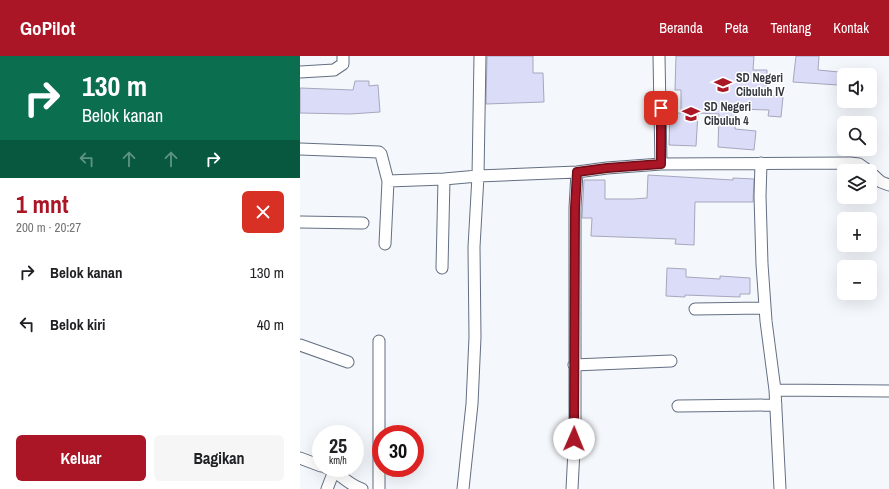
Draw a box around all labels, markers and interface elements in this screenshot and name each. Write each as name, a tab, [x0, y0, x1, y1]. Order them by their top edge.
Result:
text: GoPilot	[20, 15, 75, 41]
text: Beranda	[659, 19, 703, 37]
text: Peta	[725, 19, 748, 37]
text: Tentang	[770, 19, 811, 37]
text: Kontak	[833, 19, 869, 37]
text: 130 m	[82, 67, 147, 105]
map controls	[837, 68, 877, 300]
button: sound	[837, 68, 877, 108]
place label: SD Negeri Cibuluh IV	[736, 70, 785, 100]
icon: right	[16, 72, 68, 124]
school or university icon: SD Negeri Cibuluh IV	[713, 75, 733, 95]
pin	[644, 91, 678, 125]
icon: arrive	[650, 97, 672, 119]
place label: SD Negeri Cibuluh 4	[704, 99, 751, 129]
text: Belok kanan	[82, 103, 163, 128]
school or university icon: SD Negeri Cibuluh 4	[681, 104, 701, 124]
button: search	[837, 116, 877, 156]
icon: left	[76, 148, 98, 170]
icon: ahead	[118, 148, 140, 170]
icon: ahead	[160, 148, 182, 170]
icon: right	[202, 148, 224, 170]
button: layers	[837, 164, 877, 204]
text: 1 mnt	[16, 188, 69, 220]
button: close	[242, 191, 284, 233]
button: +	[837, 212, 877, 252]
text: 200 m · 20:27	[16, 219, 81, 236]
button: −	[837, 260, 877, 300]
icon: right	[16, 261, 38, 283]
text: Belok kanan	[50, 262, 122, 283]
text: 130 m	[250, 262, 284, 283]
icon: left	[16, 313, 38, 335]
text: Belok kiri	[50, 314, 105, 335]
text: 40 m	[257, 314, 284, 335]
position arrow	[553, 418, 595, 460]
speed limit sign: 30	[372, 425, 424, 477]
text: 25	[329, 432, 347, 459]
button: Keluar	[16, 435, 146, 481]
button: Bagikan	[154, 435, 284, 481]
text: km/h	[329, 454, 347, 467]

